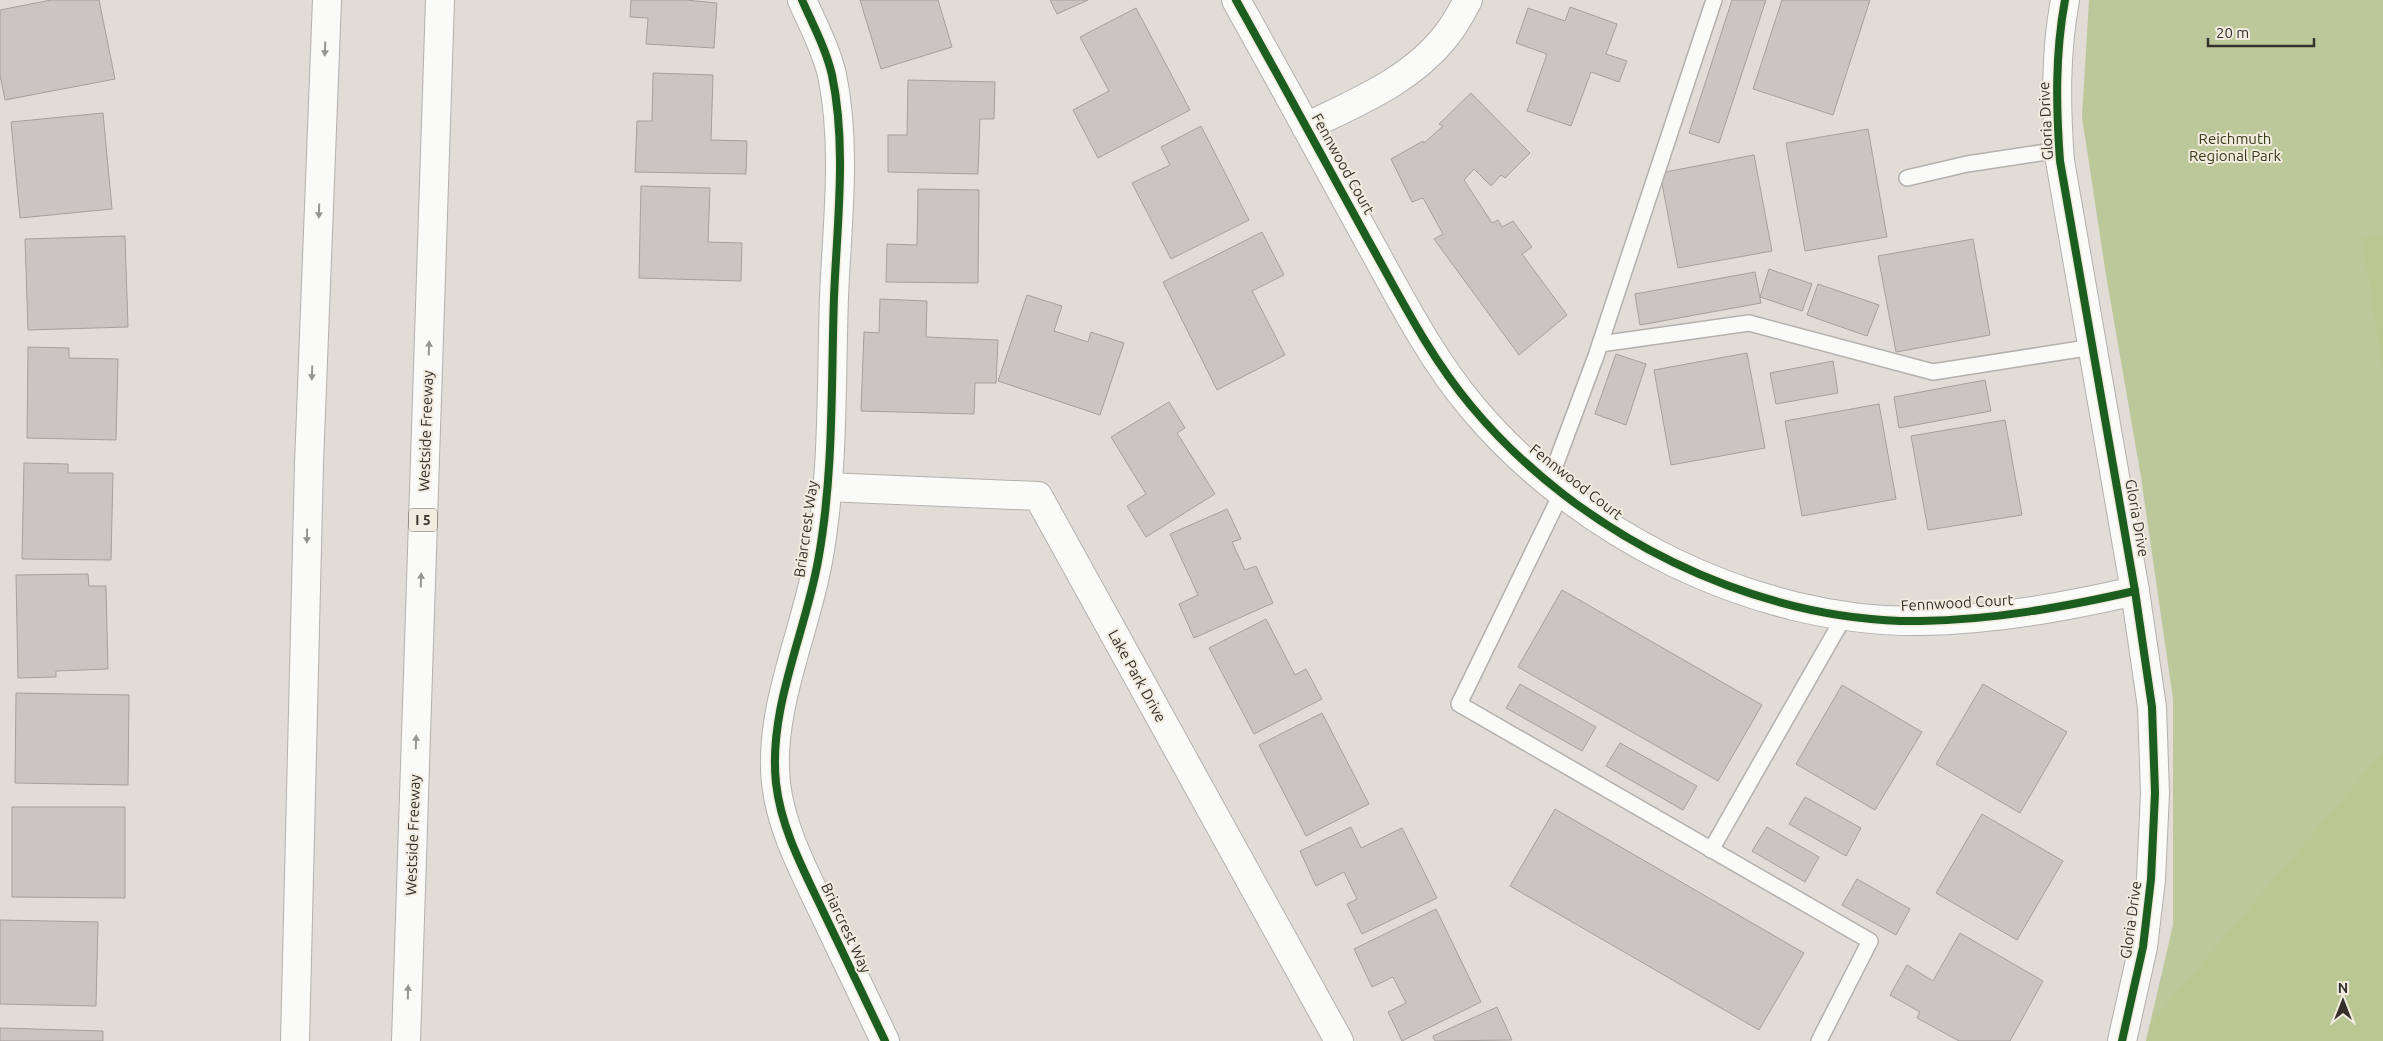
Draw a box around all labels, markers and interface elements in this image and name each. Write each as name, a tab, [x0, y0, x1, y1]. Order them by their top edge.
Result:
scale bar	[2208, 15, 2314, 47]
text: 20 m	[2216, 24, 2249, 41]
one-way arrow	[321, 41, 329, 57]
street label: Gloria Drive	[2035, 81, 2056, 161]
street label: Fennwood Court	[1309, 110, 1378, 217]
park label: Reichmuth Regional Park	[2189, 130, 2281, 164]
one-way arrow	[314, 203, 322, 219]
one-way arrow	[425, 339, 433, 355]
one-way arrow	[308, 366, 316, 382]
street label: Westside Freeway	[415, 370, 436, 492]
street label: Fennwood Court	[1527, 440, 1626, 523]
street label: Gloria Drive	[2122, 478, 2153, 558]
street label: Briarcrest Way	[790, 479, 821, 578]
road number: I 5	[409, 508, 437, 532]
one-way arrow	[303, 528, 311, 544]
one-way arrow	[417, 572, 425, 588]
street label: Fennwood Court	[1900, 591, 2014, 614]
street label: Lake Park Drive	[1105, 627, 1170, 725]
one-way arrow	[412, 734, 420, 750]
street label: Westside Freeway	[402, 774, 423, 896]
street label: Briarcrest Way	[818, 880, 875, 976]
street label: Gloria Drive	[2117, 880, 2144, 960]
north arrow	[2318, 976, 2368, 1026]
text: N	[2338, 980, 2348, 996]
one-way arrow	[404, 984, 412, 1000]

